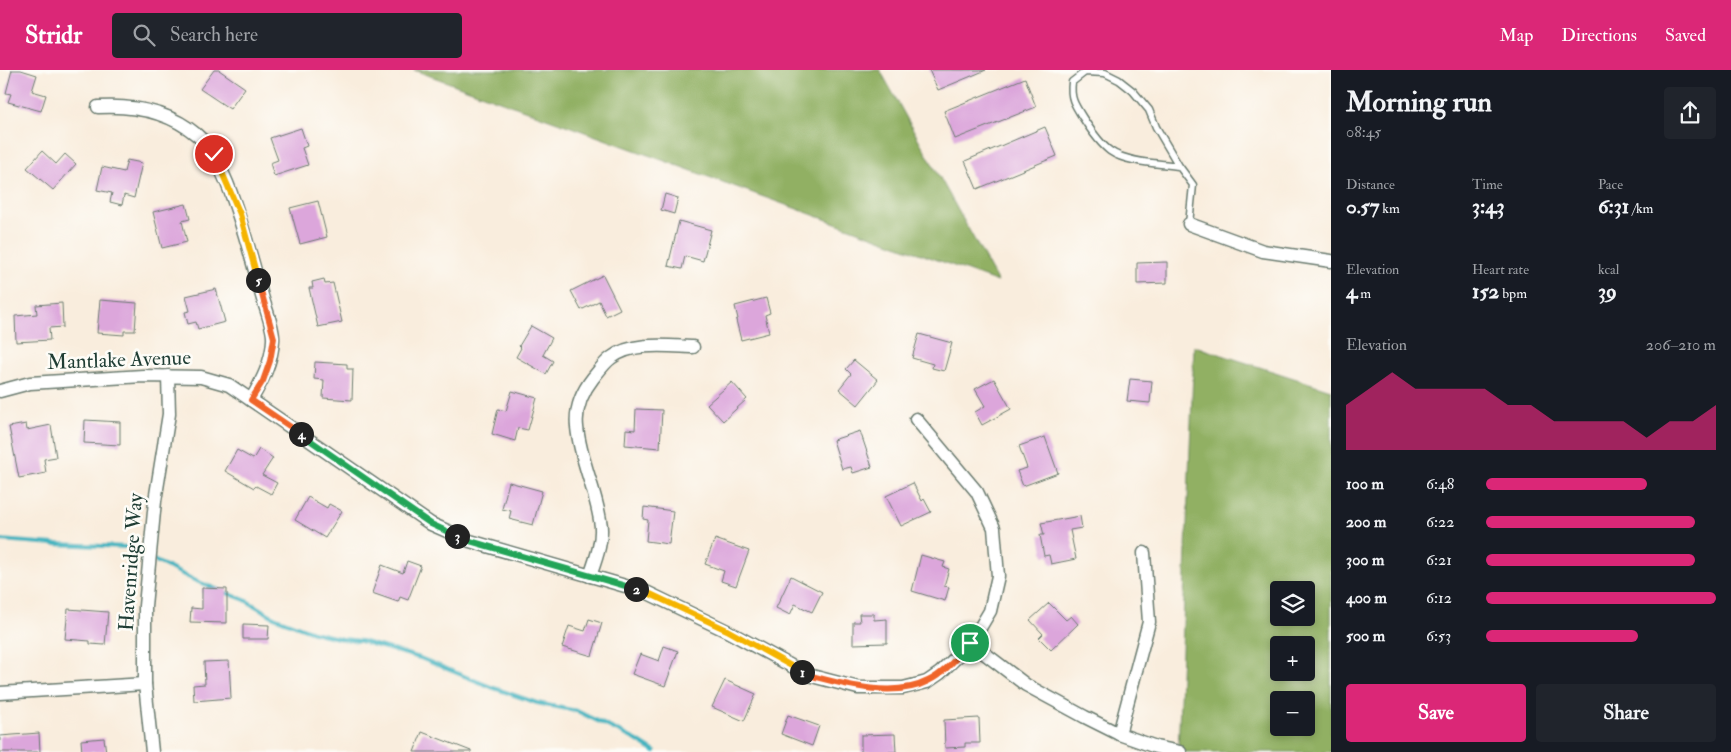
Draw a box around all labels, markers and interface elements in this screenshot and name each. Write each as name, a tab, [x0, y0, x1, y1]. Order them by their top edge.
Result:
search box	[112, 13, 462, 58]
text: Stridr	[25, 20, 82, 51]
icon: search	[130, 21, 158, 49]
text: Search here	[170, 23, 258, 47]
text: Map	[1500, 24, 1533, 47]
text: Directions	[1561, 24, 1637, 47]
text: Saved	[1665, 24, 1706, 47]
text: Morning run	[1346, 85, 1492, 120]
button: share	[1664, 87, 1716, 139]
text: 08:45	[1346, 122, 1381, 142]
pin	[193, 133, 235, 175]
icon: check	[200, 140, 228, 168]
text: Distance	[1346, 176, 1395, 193]
text: Time	[1472, 176, 1503, 193]
text: Pace	[1598, 176, 1623, 193]
text: 0.57	[1346, 193, 1379, 220]
text: 3:43	[1472, 193, 1505, 220]
text: 6:31	[1598, 193, 1629, 220]
text: km	[1379, 200, 1400, 217]
text: /km	[1629, 200, 1653, 217]
text: Elevation	[1346, 261, 1399, 278]
text: Heart rate	[1472, 261, 1529, 278]
text: kcal	[1598, 261, 1619, 278]
pin: 5	[246, 268, 270, 292]
text: 5	[255, 272, 262, 289]
text: 4	[1346, 278, 1357, 305]
text: 152	[1472, 278, 1499, 305]
text: 39	[1598, 278, 1617, 305]
text: m	[1357, 285, 1371, 302]
text: bpm	[1499, 285, 1527, 302]
text: Elevation	[1346, 335, 1407, 355]
text: 206–210 m	[1646, 335, 1716, 355]
street label: Mantlake Avenue	[47, 344, 192, 376]
pin: 4	[288, 422, 314, 446]
text: 4	[298, 426, 305, 443]
text: 100 m	[1346, 474, 1384, 494]
text: 6:48	[1426, 474, 1454, 494]
street label: Havenridge Way	[113, 491, 149, 632]
text: 200 m	[1346, 512, 1386, 532]
text: 6:22	[1426, 512, 1454, 532]
pin: 3	[444, 524, 470, 548]
text: 3	[455, 528, 460, 545]
text: 300 m	[1346, 550, 1384, 570]
text: 6:21	[1426, 550, 1452, 570]
pin: 2	[624, 576, 648, 602]
text: 2	[633, 581, 640, 598]
map controls	[1270, 581, 1315, 736]
button: layers	[1270, 581, 1315, 626]
text: 400 m	[1346, 588, 1387, 608]
text: 6:12	[1426, 588, 1452, 608]
pin	[949, 622, 991, 664]
text: 500 m	[1346, 626, 1385, 646]
text: 6:53	[1426, 626, 1451, 646]
icon: arrive	[956, 629, 984, 657]
button: +	[1270, 636, 1315, 681]
pin: 1	[790, 660, 814, 684]
text: 1	[800, 664, 805, 681]
button: Save	[1346, 684, 1526, 742]
button: Share	[1536, 684, 1716, 742]
button: −	[1270, 691, 1315, 736]

